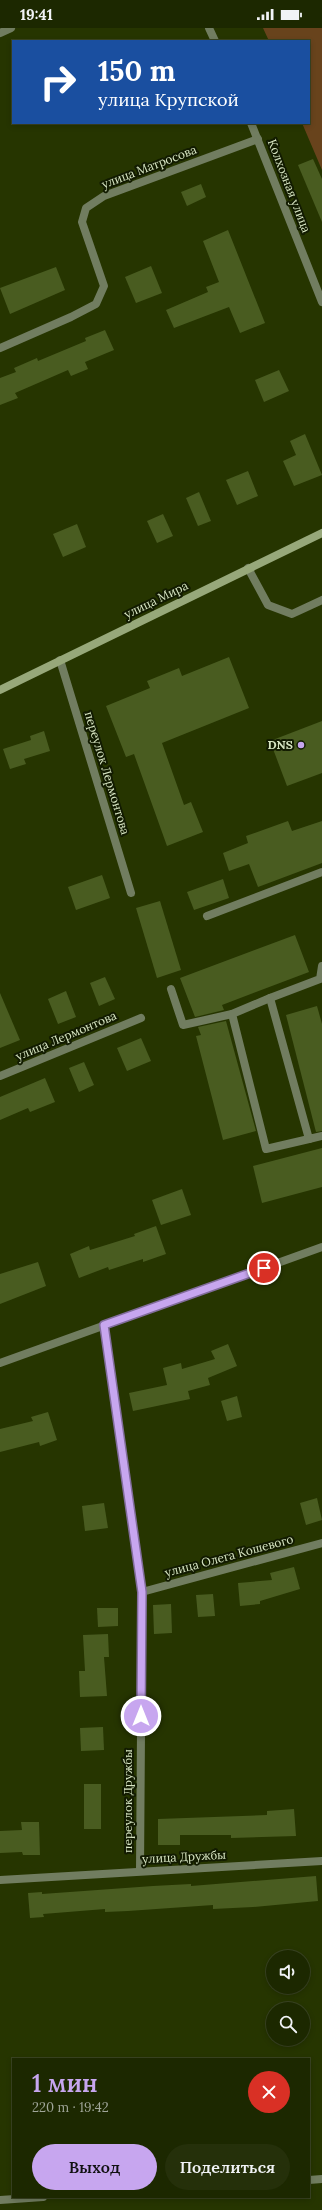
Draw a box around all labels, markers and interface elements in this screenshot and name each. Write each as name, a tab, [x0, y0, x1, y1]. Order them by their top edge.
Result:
text: 19:41	[20, 5, 53, 24]
text: 150 m	[98, 53, 175, 89]
icon: right	[32, 56, 84, 108]
text: улица Крупской	[98, 88, 239, 111]
street label: Колхозная улица	[265, 137, 314, 235]
street label: улица Матросова	[99, 141, 199, 192]
street label: улица Мира	[121, 578, 190, 622]
street label: переулок Лермонтова	[82, 709, 133, 836]
place label: DNS	[268, 737, 293, 752]
marker: DNS	[296, 740, 306, 750]
street label: улица Лермонтова	[13, 1007, 119, 1064]
pin	[247, 1251, 281, 1285]
icon: arrive	[253, 1257, 275, 1279]
street label: улица Олега Кошевого	[163, 1531, 295, 1580]
position arrow	[120, 1695, 162, 1737]
street label: переулок Дружбы	[120, 1749, 135, 1853]
street label: улица Дружбы	[142, 1847, 226, 1866]
map controls	[266, 1950, 310, 2046]
button: sound	[266, 1950, 310, 1994]
button: search	[266, 2002, 310, 2046]
text: 1 мин	[32, 2068, 98, 2099]
button: close	[248, 2071, 290, 2113]
text: 220 m · 19:42	[32, 2099, 109, 2116]
button: Выход	[32, 2144, 157, 2190]
button: Поделиться	[165, 2144, 290, 2190]

